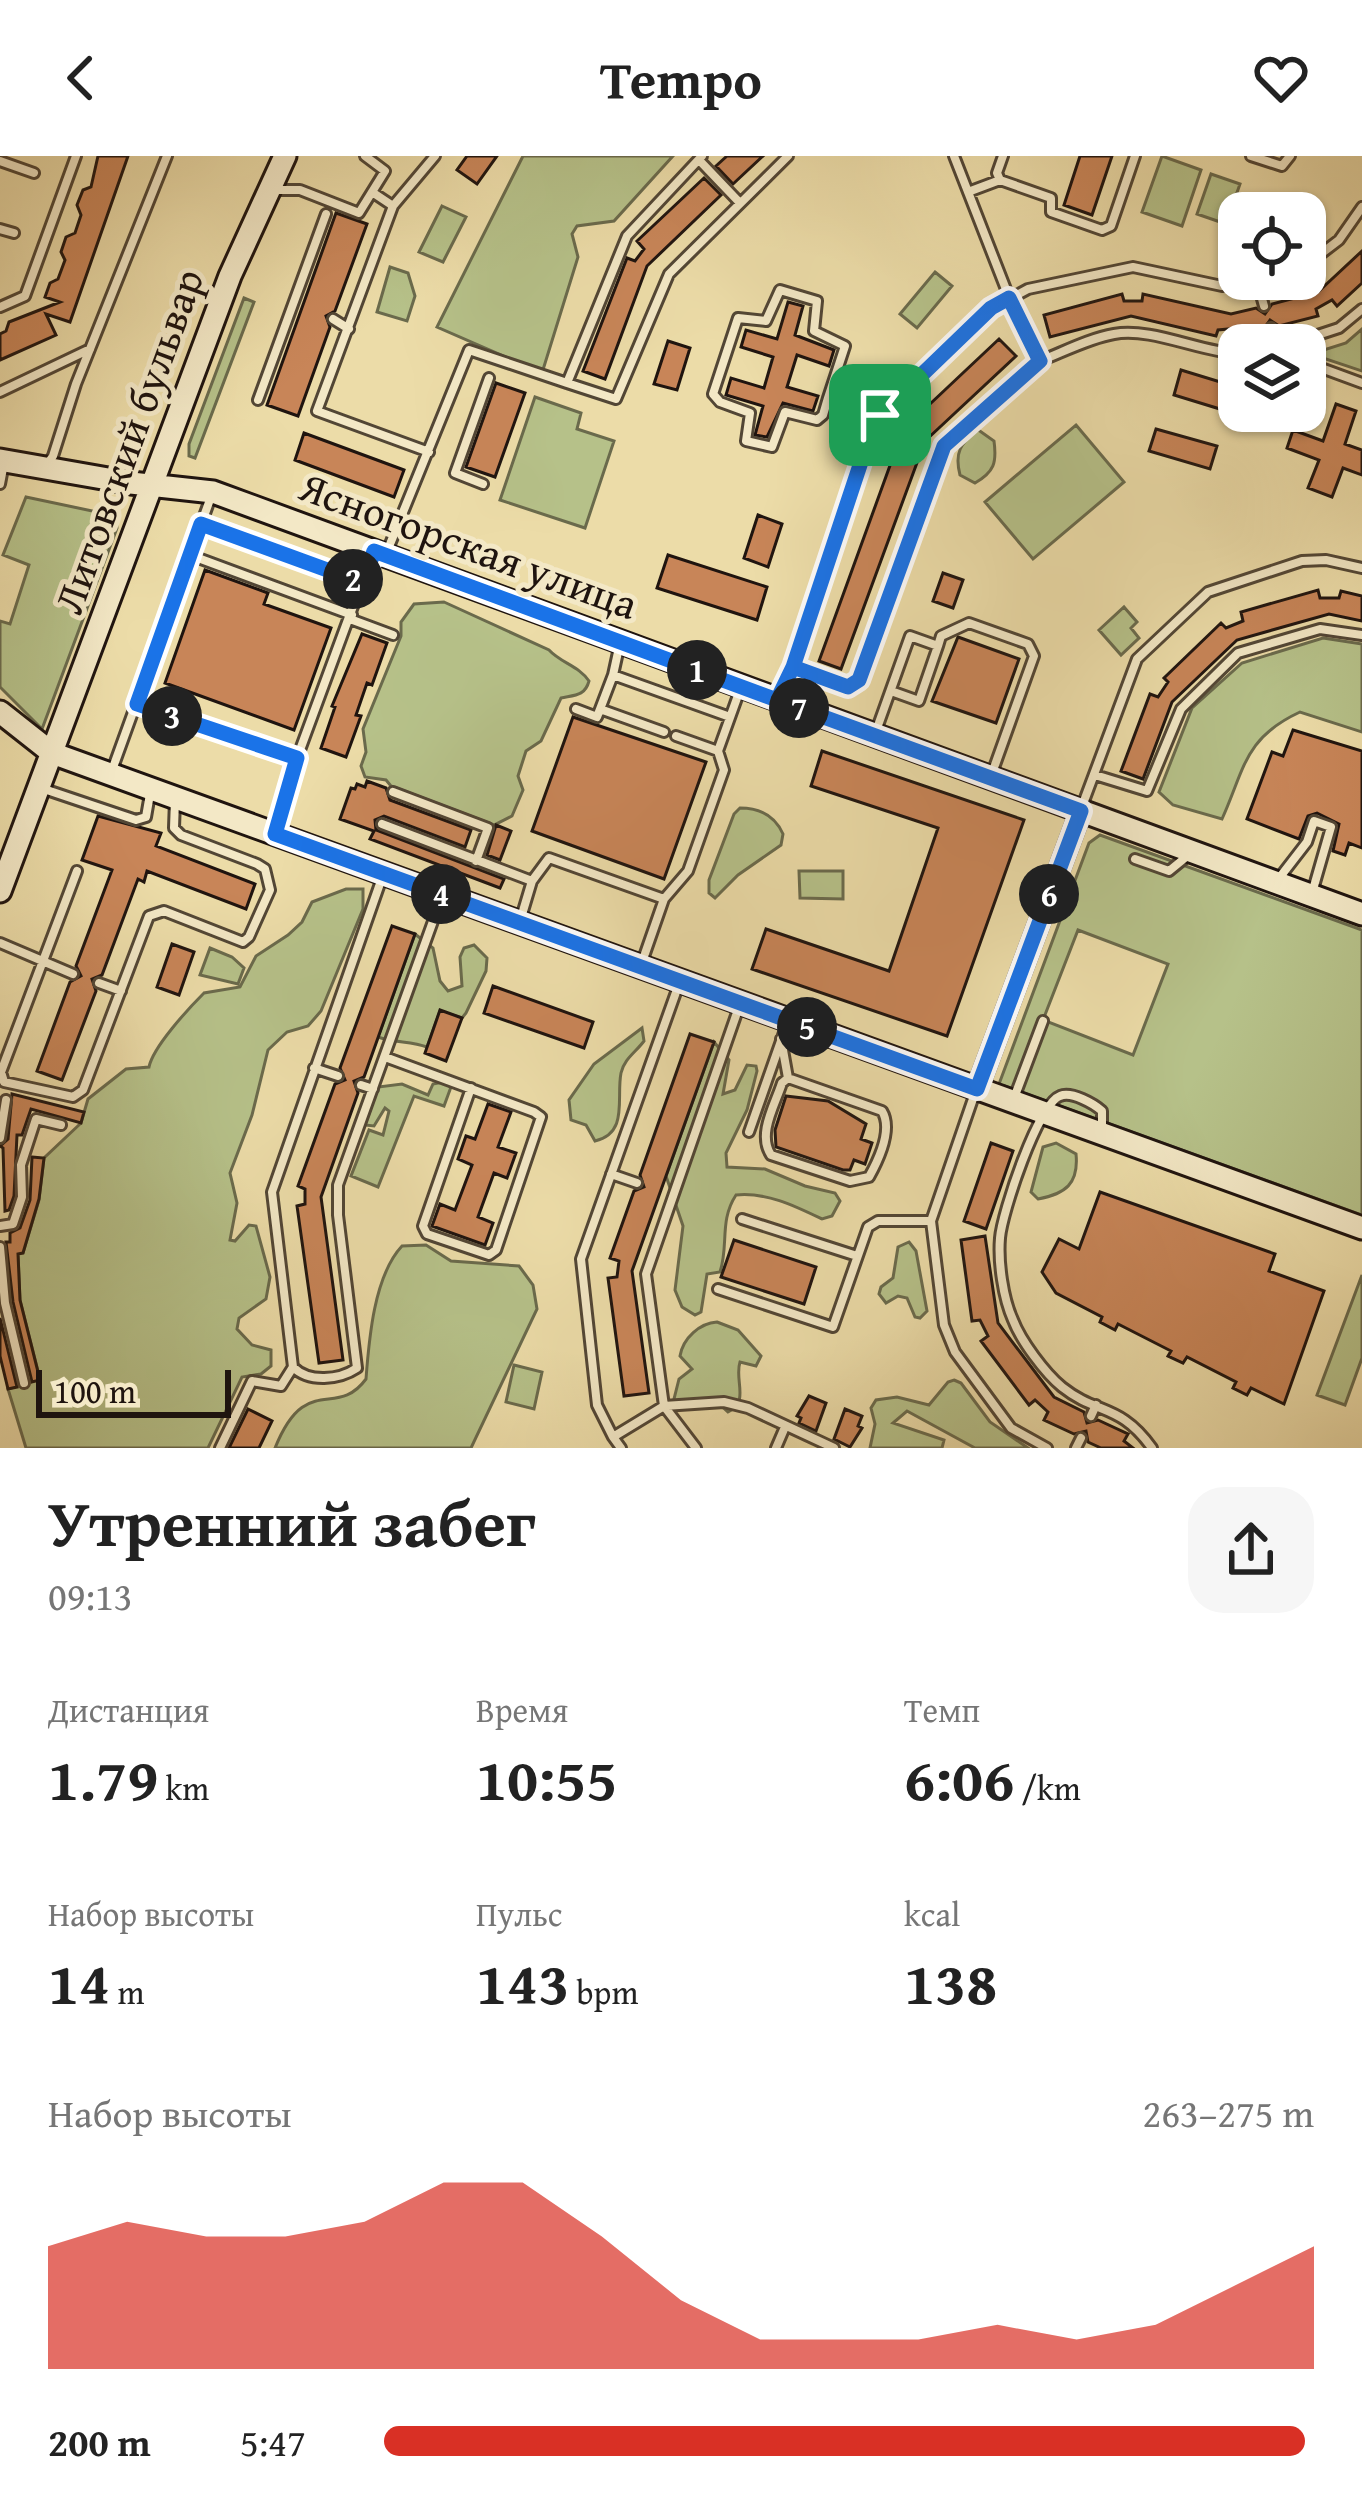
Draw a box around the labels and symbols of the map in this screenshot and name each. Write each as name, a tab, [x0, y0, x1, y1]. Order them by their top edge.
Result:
street label: Литовский бульвар	[37, 260, 218, 622]
pin	[829, 364, 931, 466]
street label: Ясногорская улица	[291, 455, 647, 634]
pin: 2	[323, 549, 383, 609]
pin: 1	[667, 640, 727, 700]
pin: 7	[769, 678, 829, 738]
pin: 3	[142, 686, 202, 746]
pin: 4	[411, 864, 471, 924]
pin: 6	[1019, 864, 1079, 924]
pin: 5	[777, 997, 837, 1057]
scale bar	[36, 1364, 231, 1417]

